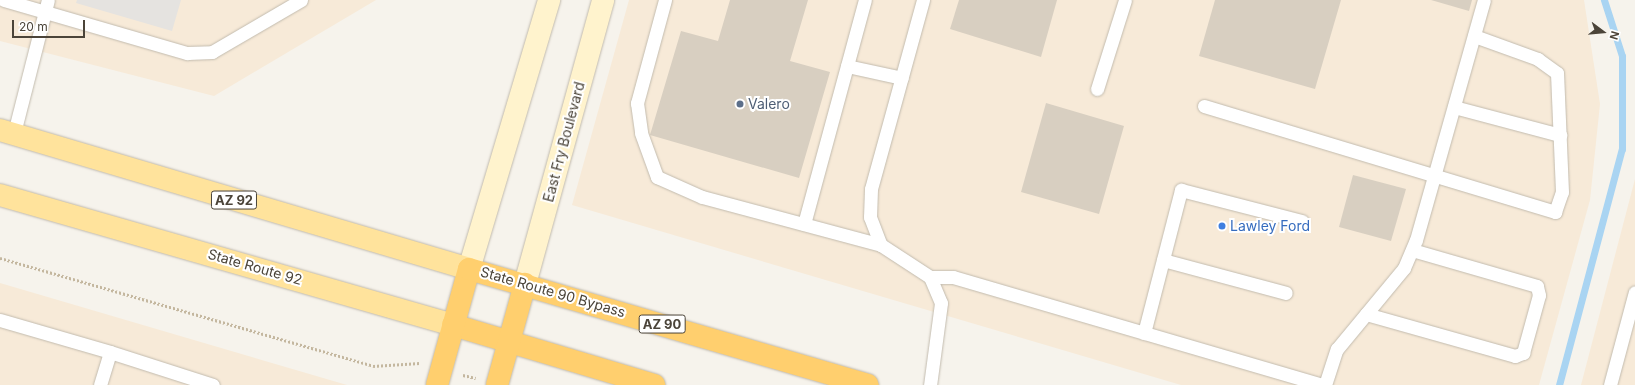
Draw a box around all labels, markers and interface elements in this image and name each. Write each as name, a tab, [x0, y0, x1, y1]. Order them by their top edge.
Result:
scale bar	[14, 12, 87, 38]
north arrow	[1583, 12, 1623, 52]
text: 20 m	[19, 19, 48, 34]
text: N	[1607, 29, 1622, 41]
street label: East Fry Boulevard	[540, 80, 588, 204]
place label: Valero	[748, 96, 790, 112]
marker: Valero	[735, 99, 745, 109]
road number: AZ 92	[210, 189, 258, 211]
place label: Lawley Ford	[1230, 218, 1310, 234]
marker: Lawley Ford	[1217, 221, 1227, 231]
street label: State Route 92	[206, 246, 304, 288]
street label: State Route 90 Bypass	[479, 263, 627, 321]
road number: AZ 90	[638, 313, 686, 335]

